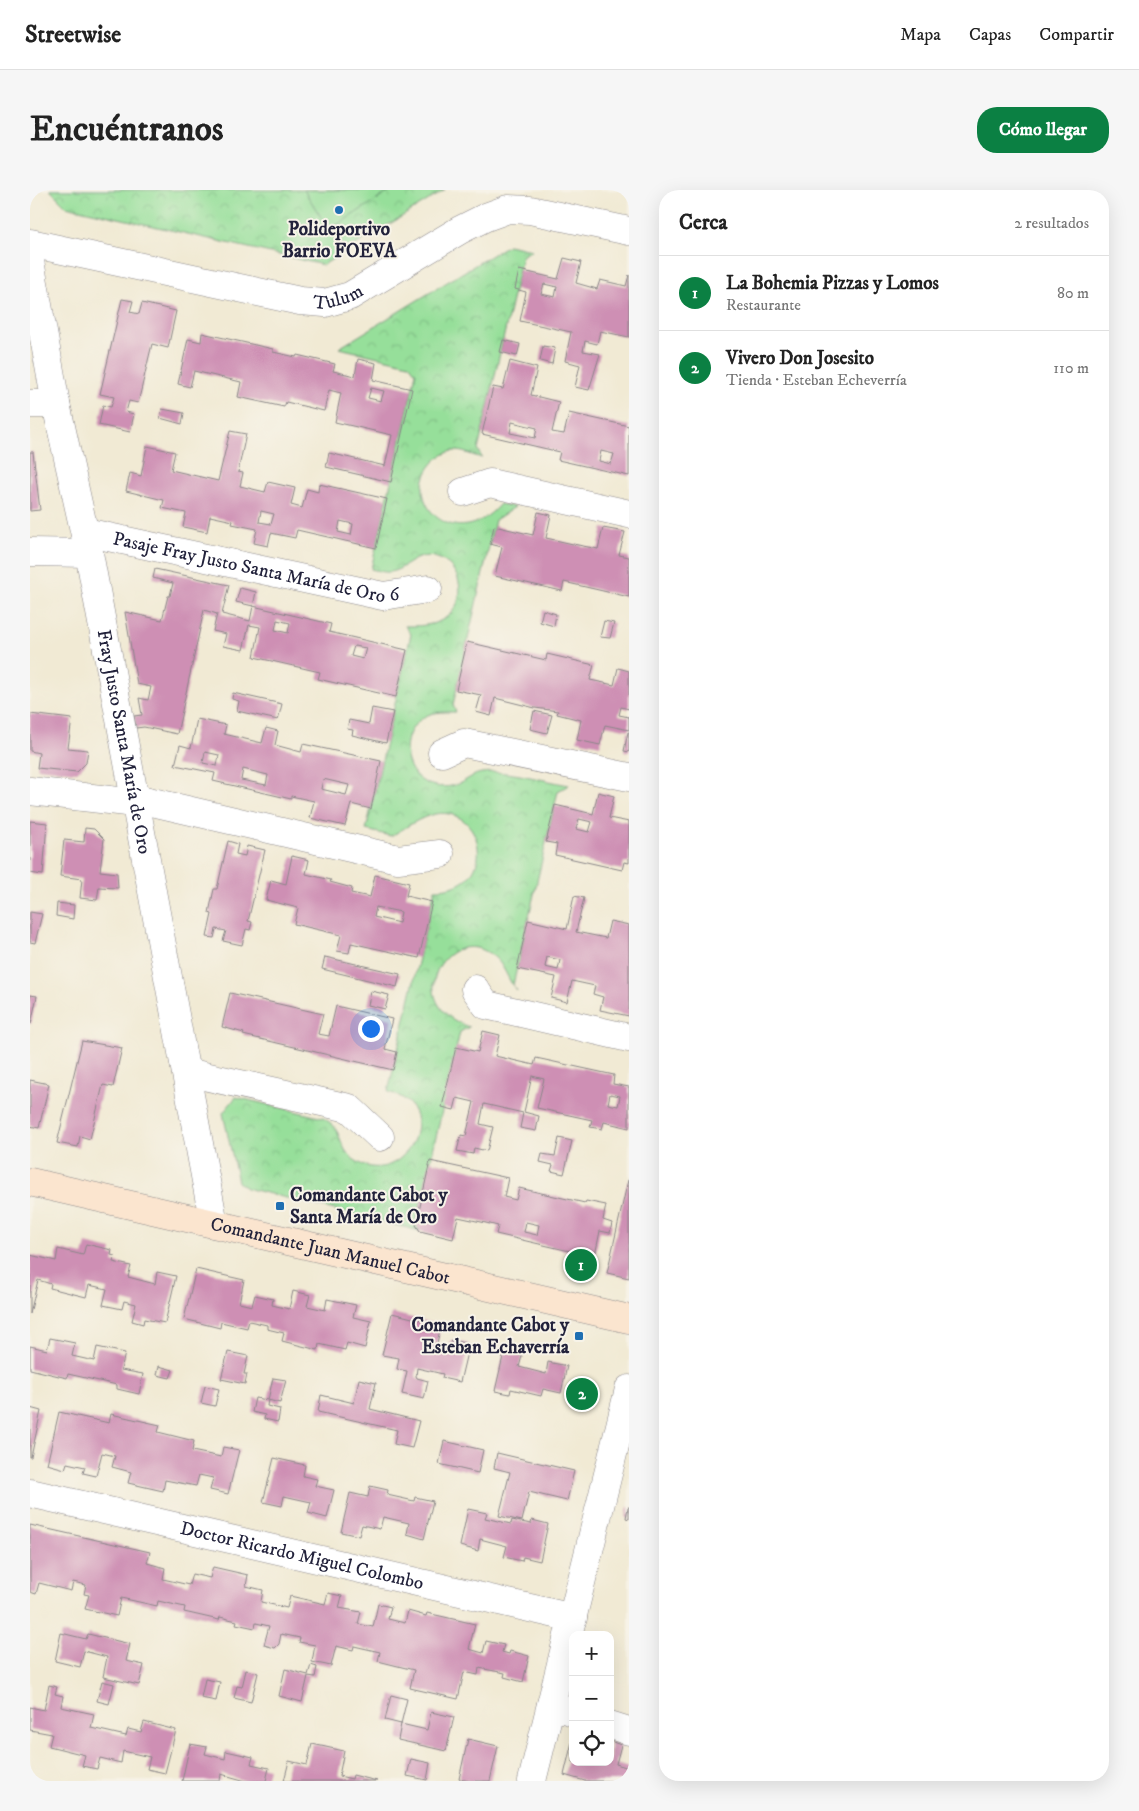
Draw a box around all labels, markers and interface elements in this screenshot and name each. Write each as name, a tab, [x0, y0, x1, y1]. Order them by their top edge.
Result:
text: Streetwise	[25, 20, 121, 50]
text: Mapa	[900, 24, 941, 46]
text: Capas	[969, 24, 1011, 46]
text: Compartir	[1039, 24, 1114, 46]
button: Cómo llegar	[977, 107, 1109, 153]
text: Encuéntranos	[30, 108, 224, 152]
marker: Polideportivo Barrio FOEVA	[333, 204, 345, 216]
text: Cerca	[679, 210, 727, 236]
text: 2 resultados	[1014, 213, 1089, 233]
place label: Polideportivo Barrio FOEVA	[282, 218, 397, 263]
text: La Bohemia Pizzas y Lomos	[726, 272, 939, 295]
street label: Tulum	[312, 279, 367, 315]
text: 1	[692, 283, 698, 303]
text: 80 m	[1057, 283, 1089, 303]
text: Restaurante	[726, 295, 801, 315]
text: Vivero Don Josesito	[726, 347, 874, 370]
text: 2	[691, 358, 699, 378]
text: 110 m	[1053, 358, 1089, 378]
text: Tienda · Esteban Echeverría	[726, 370, 907, 390]
street label: Pasaje Fray Justo Santa María de Oro 6	[111, 527, 402, 608]
street label: Fray Justo Santa María de Oro	[92, 628, 156, 856]
your location	[358, 1016, 384, 1042]
place label: Comandante Cabot y Santa María de Oro	[290, 1184, 449, 1229]
marker: Comandante Cabot y Santa María de Oro	[274, 1200, 286, 1212]
street label: Comandante Juan Manuel Cabot	[208, 1212, 452, 1289]
pin: 1	[565, 1246, 597, 1284]
place label: Comandante Cabot y Esteban Echaverría	[411, 1314, 570, 1359]
marker: Comandante Cabot y Esteban Echaverría	[573, 1330, 585, 1342]
pin: 2	[566, 1375, 598, 1413]
street label: Doctor Ricardo Miguel Colombo	[178, 1516, 426, 1595]
map controls	[569, 1631, 614, 1766]
button: +	[569, 1631, 614, 1676]
button: −	[569, 1676, 614, 1721]
button: locate	[569, 1721, 614, 1766]

